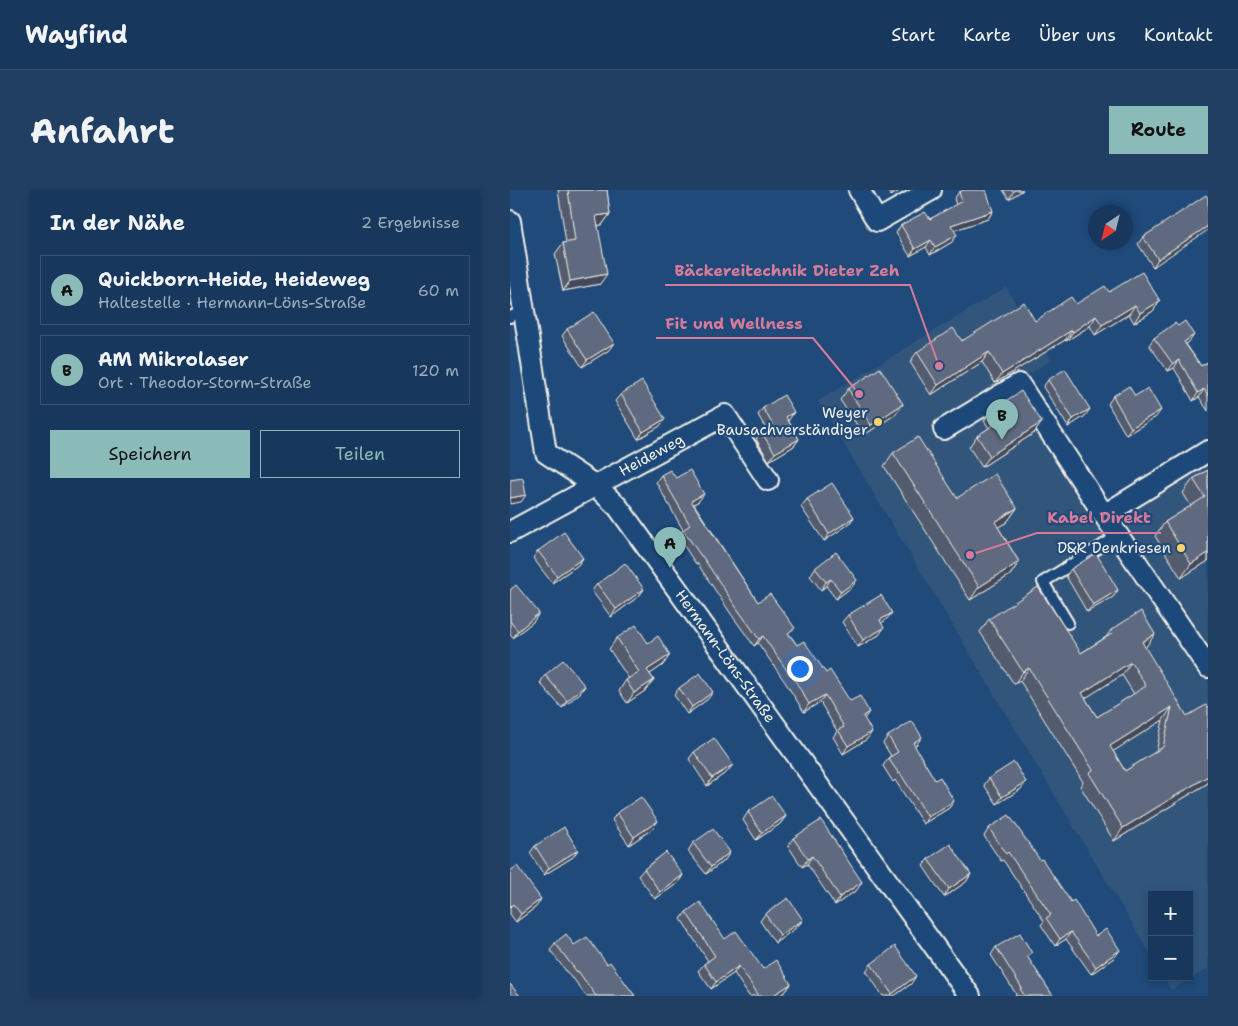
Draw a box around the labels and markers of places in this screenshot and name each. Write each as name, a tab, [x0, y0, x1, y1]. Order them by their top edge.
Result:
callout: Bäckereitechnik Dieter Zeh	[665, 254, 910, 285]
callout: Fit und Wellness	[656, 307, 813, 338]
pin: B	[986, 399, 1018, 440]
place label: Weyer Bausachverständiger	[717, 403, 868, 440]
marker: Weyer Bausachverständiger	[872, 416, 884, 428]
callout: Kabel Direkt	[1037, 502, 1161, 533]
pin: A	[654, 527, 686, 568]
place label: D&R Denkriesen	[1057, 538, 1171, 558]
marker: D&R Denkriesen	[1175, 542, 1187, 554]

